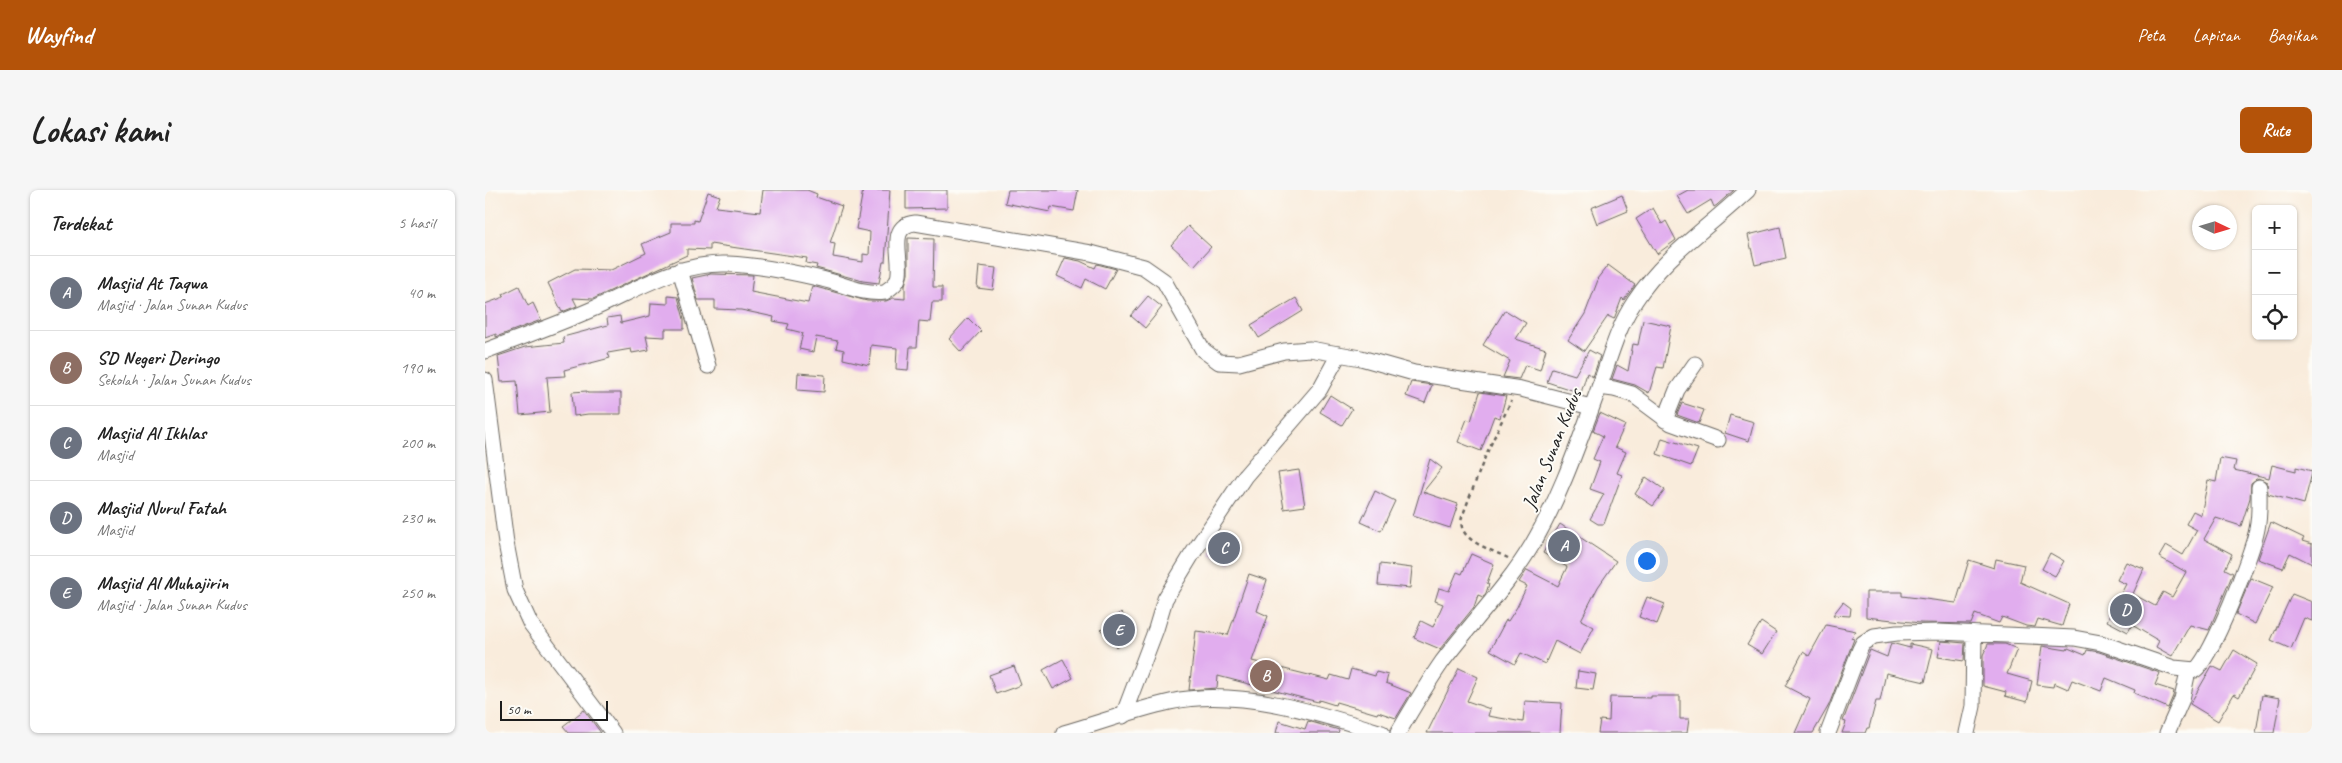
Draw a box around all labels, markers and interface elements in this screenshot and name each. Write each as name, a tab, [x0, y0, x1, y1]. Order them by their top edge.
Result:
text: Wayfind	[25, 20, 92, 50]
text: Peta	[2138, 24, 2165, 46]
text: Lapisan	[2193, 24, 2240, 46]
text: Bagikan	[2268, 24, 2317, 46]
button: Rute	[2240, 107, 2312, 153]
text: Lokasi kami	[30, 108, 168, 153]
north arrow	[2192, 205, 2237, 250]
map controls	[2252, 205, 2297, 340]
button: +	[2252, 205, 2297, 250]
text: Terdekat	[50, 210, 111, 236]
text: 5 hasil	[398, 213, 435, 233]
button: −	[2252, 250, 2297, 295]
text: Masjid At Taqwa	[97, 271, 207, 295]
text: A	[62, 283, 70, 303]
text: 40 m	[408, 283, 435, 303]
text: Masjid · Jalan Sunan Kudus	[97, 295, 247, 315]
button: locate	[2252, 295, 2297, 340]
text: SD Negeri Deringo	[97, 346, 219, 370]
text: B	[62, 358, 70, 378]
text: 190 m	[401, 358, 435, 378]
text: Sekolah · Jalan Sunan Kudus	[97, 370, 251, 390]
street label: Jalan Sunan Kudus	[1516, 383, 1588, 514]
text: Masjid Al Ikhlas	[97, 421, 206, 445]
text: C	[62, 433, 70, 453]
text: 200 m	[401, 433, 435, 453]
text: Masjid	[97, 445, 134, 465]
text: Masjid Nurul Fatah	[97, 496, 226, 520]
text: D	[61, 508, 71, 528]
text: 230 m	[401, 508, 435, 528]
text: Masjid	[97, 520, 134, 540]
pin: A	[1548, 527, 1580, 565]
pin: C	[1208, 529, 1240, 567]
your location	[1634, 548, 1660, 574]
text: Masjid Al Muhajirin	[97, 571, 228, 595]
text: E	[62, 583, 70, 603]
text: 250 m	[401, 583, 435, 603]
pin: D	[2110, 591, 2142, 629]
text: Masjid · Jalan Sunan Kudus	[97, 595, 247, 615]
pin: E	[1103, 611, 1135, 649]
pin: B	[1250, 657, 1282, 695]
scale bar	[500, 698, 607, 721]
text: 50 m	[507, 701, 531, 718]

